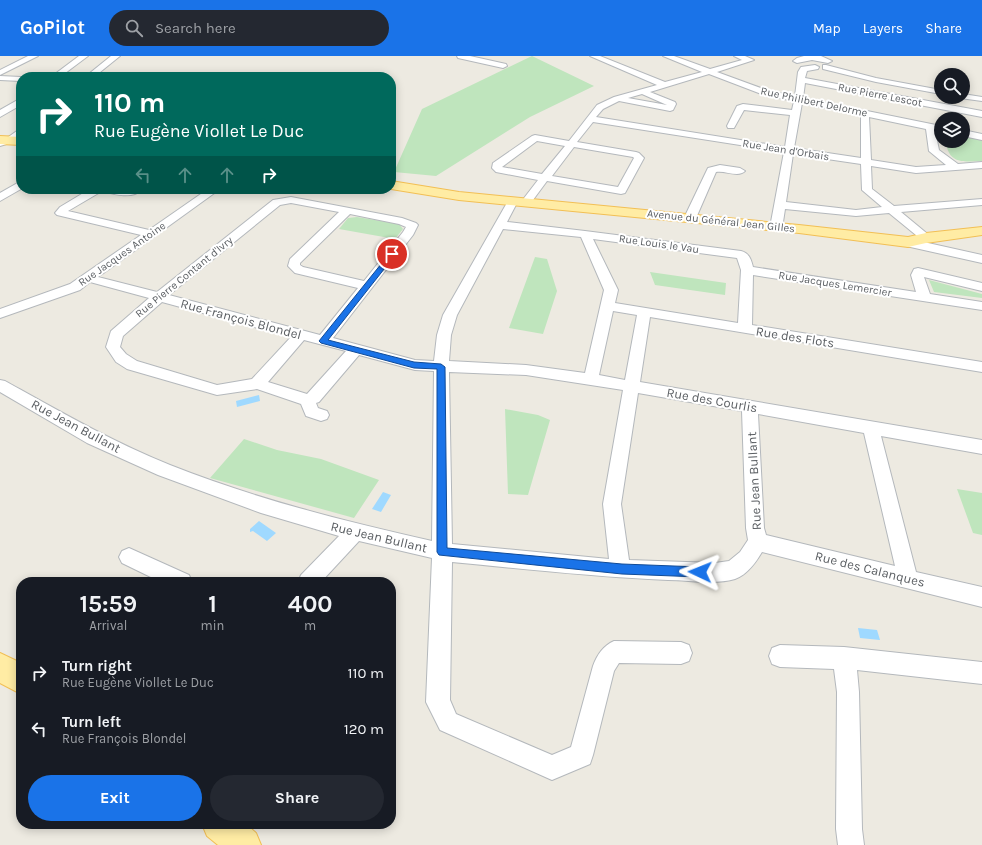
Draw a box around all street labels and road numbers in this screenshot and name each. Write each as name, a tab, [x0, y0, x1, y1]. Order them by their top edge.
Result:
street label: Rue Pierre Lescot	[837, 80, 923, 110]
street label: Rue Philibert Delorme	[759, 84, 869, 120]
street label: Rue Jean d'Orbais	[742, 137, 831, 163]
street label: Avenue du Général Jean Gilles	[646, 207, 796, 235]
street label: Rue Jacques Antoine	[76, 219, 168, 289]
street label: Rue Louis le Vau	[618, 232, 700, 256]
street label: Rue Pierre Contant d'Ivry	[133, 234, 235, 320]
street label: Rue Jacques Lemercier	[778, 269, 892, 299]
street label: Rue François Blondel	[179, 296, 303, 342]
street label: Rue des Flots	[755, 323, 835, 351]
street label: Rue des Courlis	[665, 385, 759, 415]
street label: Rue Jean Bullant	[29, 396, 123, 456]
street label: Rue Jean Bullant	[744, 431, 764, 531]
street label: Rue Jean Bullant	[329, 519, 429, 555]
street label: Rue des Calanques	[813, 548, 927, 591]

